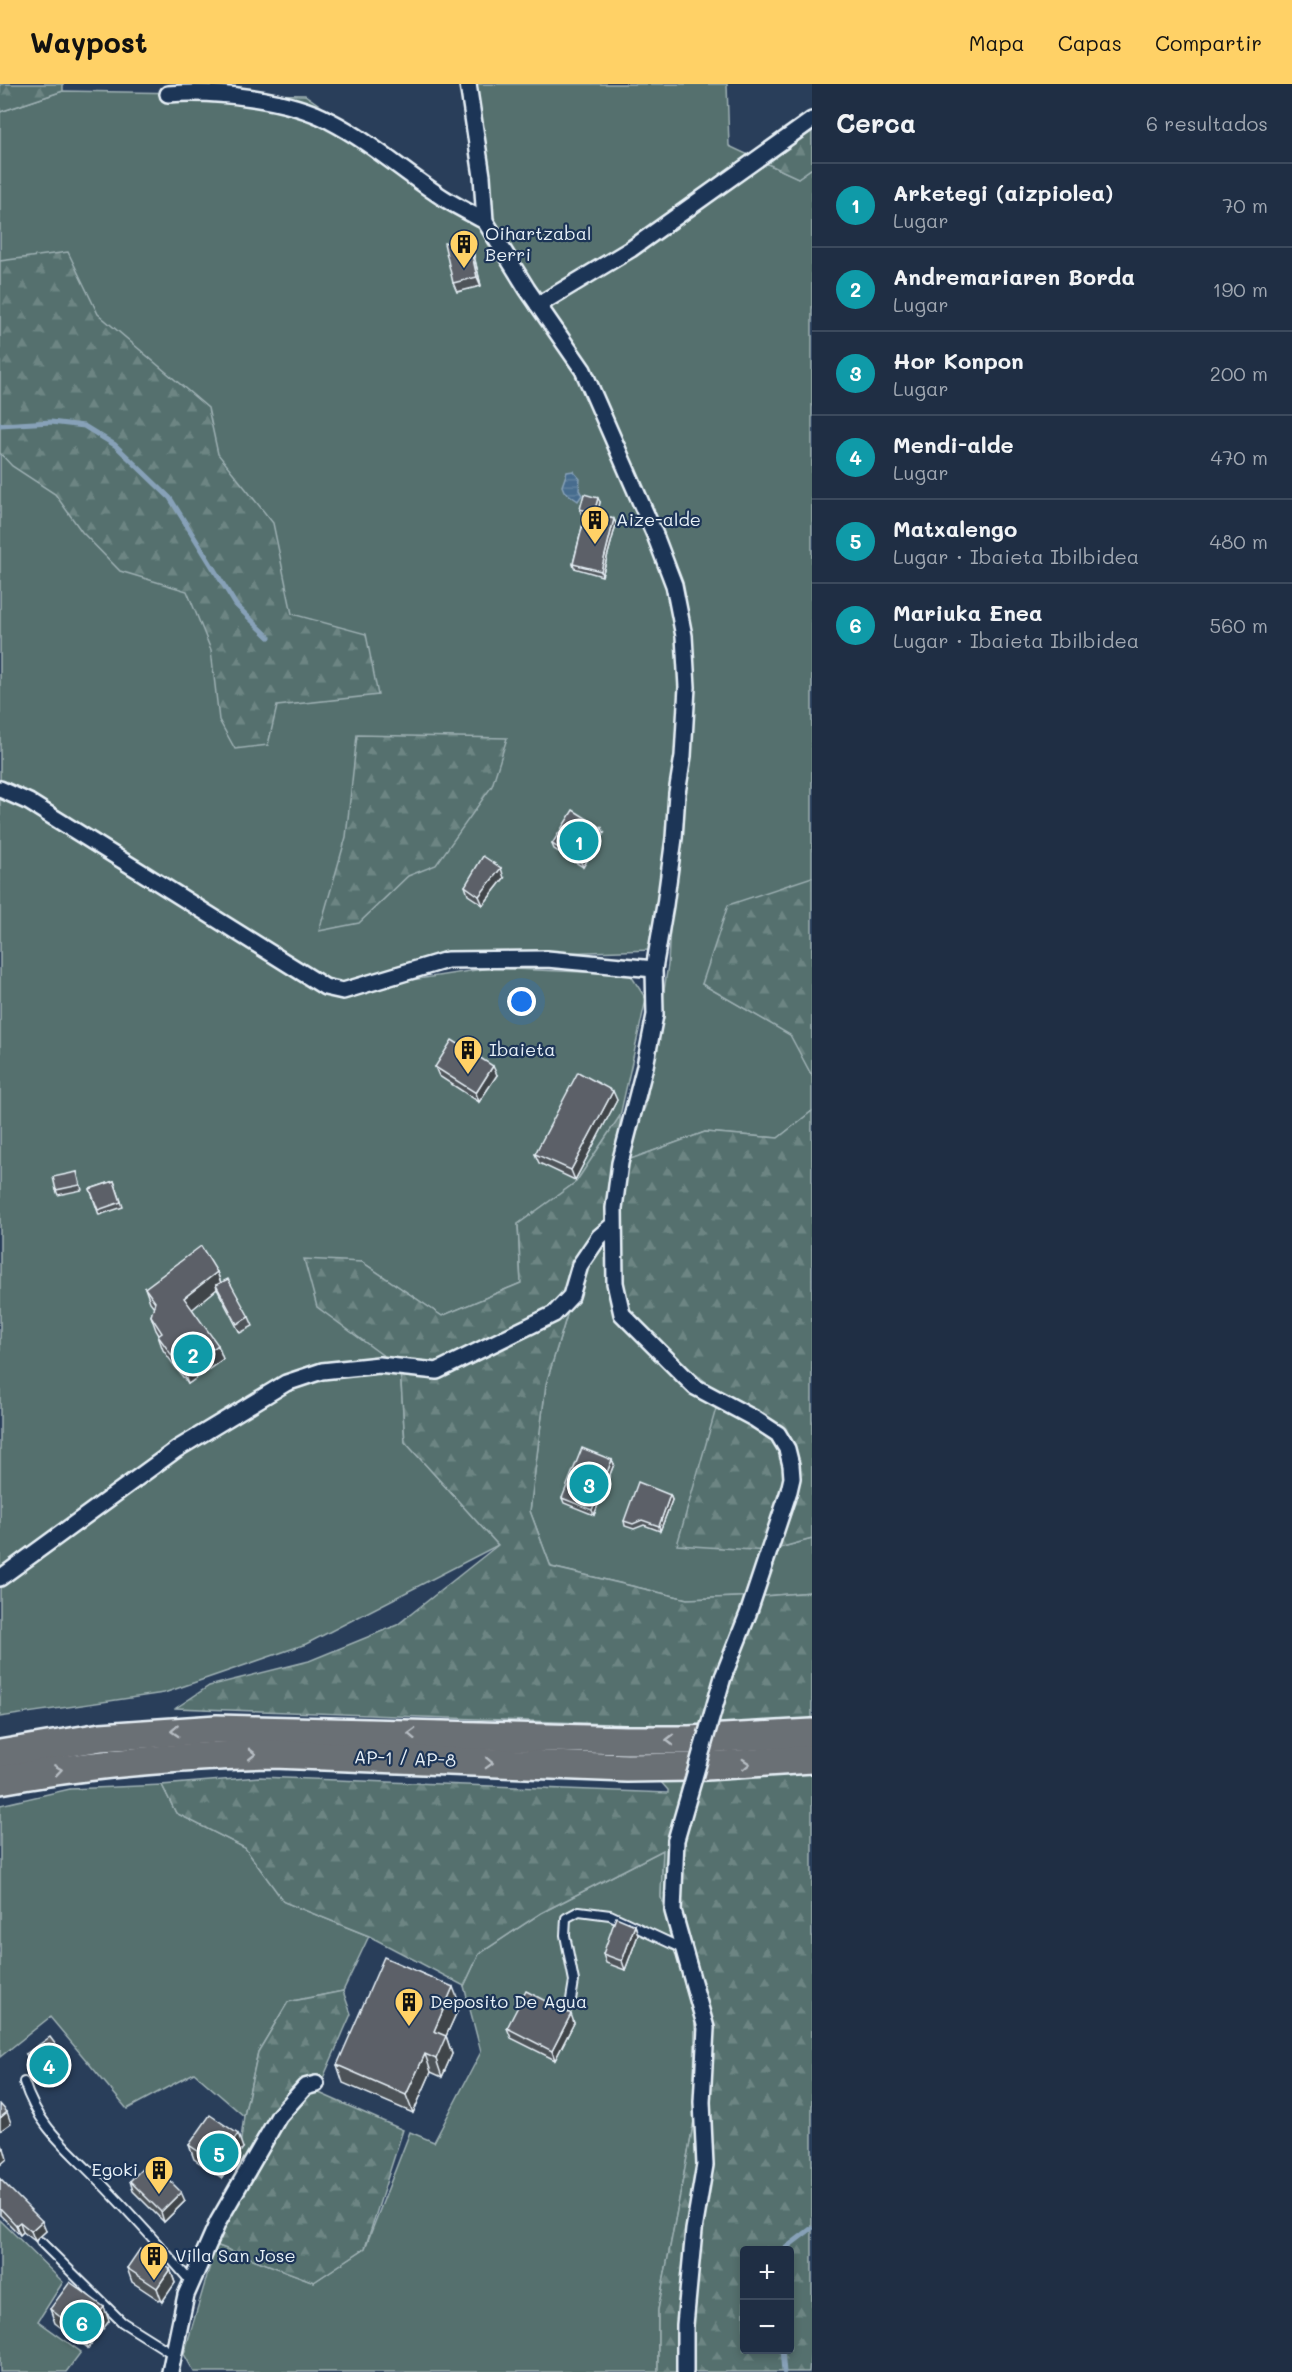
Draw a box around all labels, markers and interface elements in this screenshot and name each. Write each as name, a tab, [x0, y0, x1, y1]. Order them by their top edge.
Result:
text: Waypost	[30, 24, 147, 60]
text: Mapa	[969, 29, 1025, 56]
text: Capas	[1058, 29, 1122, 56]
text: Compartir	[1155, 29, 1262, 56]
text: Cerca	[836, 106, 916, 140]
text: 6 resultados	[1146, 110, 1268, 136]
text: Arketegi (aizpiolea)	[893, 178, 1113, 207]
text: 1	[851, 192, 860, 218]
text: 70 m	[1222, 192, 1268, 218]
text: Lugar	[893, 207, 949, 233]
place label: Oihartzabal Berri	[485, 221, 592, 266]
building icon: Oihartzabal Berri	[448, 228, 480, 270]
text: Andremariaren Borda	[893, 262, 1135, 291]
text: 2	[850, 276, 861, 302]
text: 190 m	[1213, 276, 1268, 302]
text: Lugar	[893, 291, 949, 317]
text: Hor Konpon	[893, 346, 1024, 375]
text: 3	[850, 360, 862, 386]
text: 200 m	[1210, 360, 1268, 386]
text: Lugar	[893, 375, 949, 401]
text: Mendi-alde	[893, 430, 1014, 459]
text: 4	[849, 444, 862, 470]
text: 470 m	[1210, 444, 1268, 470]
text: Lugar	[893, 459, 949, 485]
building icon: Aize-alde	[579, 504, 611, 546]
place label: Aize-alde	[616, 507, 701, 531]
text: Matxalengo	[893, 514, 1017, 543]
text: 5	[850, 528, 861, 554]
text: 480 m	[1209, 528, 1268, 554]
text: Lugar · Ibaieta Ibilbidea	[893, 543, 1139, 569]
text: Mariuka Enea	[893, 598, 1042, 627]
text: 6	[849, 612, 862, 638]
text: 560 m	[1210, 612, 1268, 638]
text: Lugar · Ibaieta Ibilbidea	[893, 627, 1139, 653]
pin: 1	[560, 818, 598, 864]
your location	[507, 987, 536, 1016]
building icon: Ibaieta	[452, 1034, 484, 1076]
place label: Ibaieta	[489, 1037, 555, 1061]
pin: 2	[174, 1332, 212, 1376]
pin: 3	[570, 1462, 608, 1506]
one-way arrow	[170, 1724, 180, 1737]
one-way arrow	[407, 1728, 416, 1740]
one-way arrow	[665, 1734, 674, 1746]
street label: AP-1 / AP-8	[354, 1744, 457, 1772]
one-way arrow	[247, 1748, 256, 1760]
one-way arrow	[484, 1756, 493, 1769]
one-way arrow	[742, 1757, 751, 1770]
one-way arrow	[53, 1764, 62, 1776]
building icon: Deposito De Agua	[393, 1986, 425, 2028]
place label: Deposito De Agua	[430, 1989, 587, 2013]
pin: 4	[29, 2042, 68, 2088]
pin: 5	[200, 2130, 238, 2176]
building icon: Egoki	[143, 2154, 175, 2196]
place label: Egoki	[92, 2157, 138, 2181]
building icon: Villa San Jose	[138, 2240, 170, 2282]
place label: Villa San Jose	[175, 2243, 296, 2267]
map controls	[740, 2246, 794, 2354]
button: +	[740, 2246, 794, 2300]
pin: 6	[62, 2300, 101, 2344]
button: −	[740, 2300, 794, 2354]

